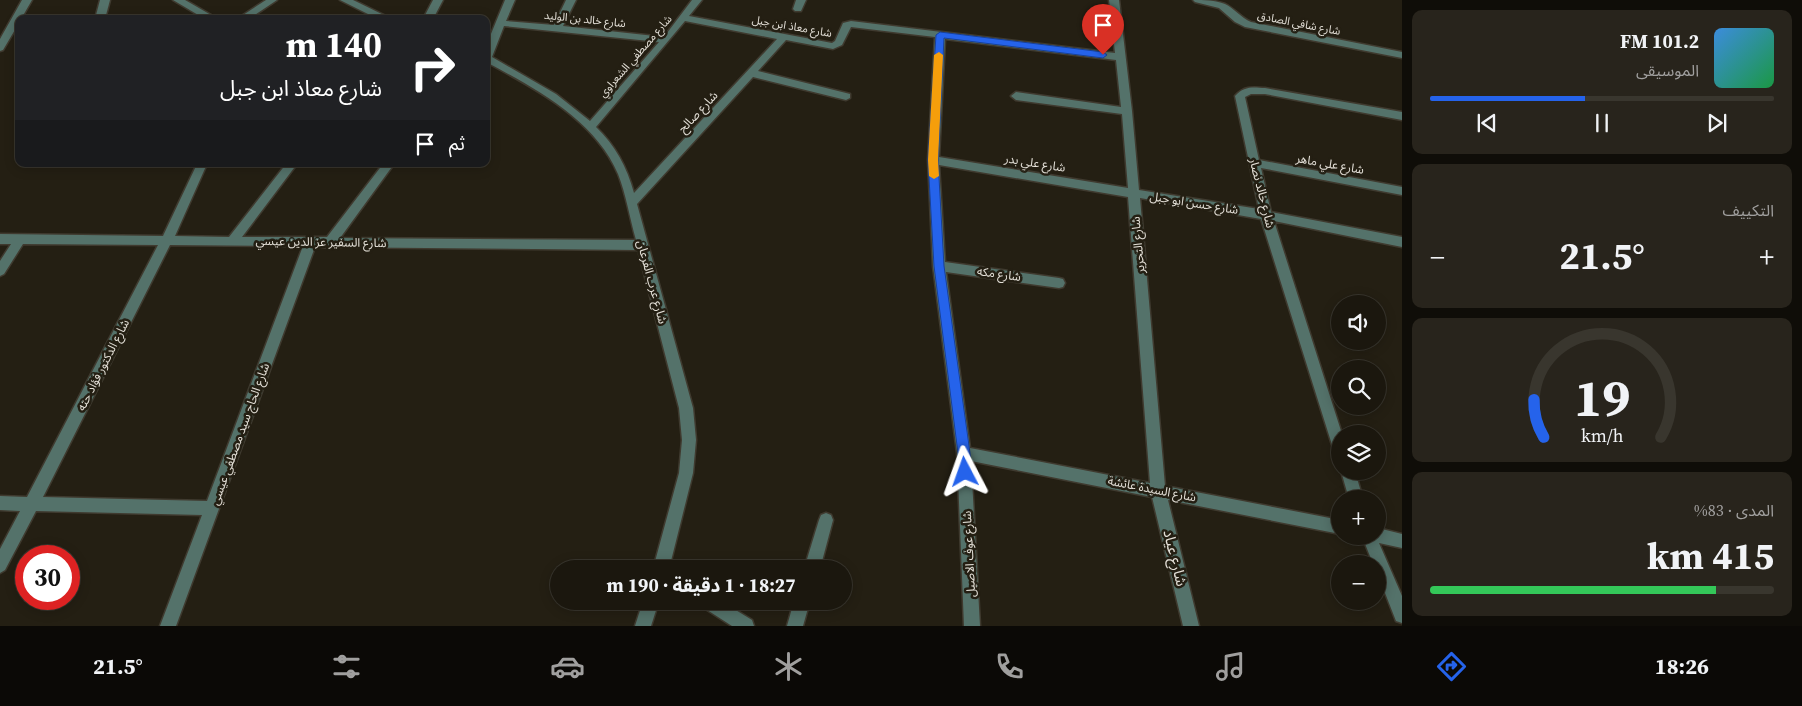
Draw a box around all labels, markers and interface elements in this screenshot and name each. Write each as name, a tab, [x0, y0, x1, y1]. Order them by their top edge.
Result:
pin	[1082, 4, 1124, 55]
street label: شارع خالد بن الوليد	[543, 8, 627, 31]
street label: شارع شافي الصادق	[1256, 8, 1342, 40]
icon: arrive	[1089, 11, 1117, 39]
street label: شارع مصطفي الشعراوي	[595, 12, 677, 102]
street label: شارع معاذ ابن جبل	[751, 12, 833, 41]
text: 140 m	[286, 21, 382, 69]
text: 101.2 FM	[1620, 28, 1699, 54]
icon: right	[400, 35, 465, 100]
text: الموسيقى	[1636, 59, 1699, 81]
text: شارع معاذ ابن جبل	[220, 73, 382, 103]
street label: شارع صالح	[675, 88, 722, 137]
icon: previous	[1473, 109, 1501, 137]
icon: pause	[1588, 109, 1616, 137]
icon: next	[1703, 109, 1731, 137]
icon: arrive	[411, 130, 439, 158]
text: ثم	[449, 130, 465, 156]
street label: شارع علي بدر	[1002, 150, 1067, 177]
street label: شارع علي ماهر	[1293, 150, 1365, 180]
street label: شارع خالد نصار	[1244, 155, 1278, 230]
street label: شارع حسن ابو جبل	[1148, 188, 1239, 219]
text: التكييف	[1722, 199, 1774, 221]
street label: شارع التحرير	[1128, 216, 1150, 275]
text: 21.5°	[1559, 230, 1645, 282]
street label: شارع السفير عز الدين عيسي	[255, 233, 387, 253]
street label: شارع عرب الفرعان	[632, 238, 671, 326]
text: −	[1430, 238, 1445, 276]
text: +	[1759, 238, 1774, 276]
street label: شارع مكه	[976, 263, 1022, 286]
map controls	[1331, 295, 1386, 610]
button: sound	[1331, 295, 1386, 350]
street label: شارع الدكتور فؤاد حته	[73, 317, 134, 414]
button: search	[1331, 360, 1386, 415]
street label: شارع الحاج سيد مصطفي عيسي	[207, 361, 275, 508]
text: 19	[1574, 362, 1630, 433]
text: km/h	[1581, 423, 1624, 448]
button: layers	[1331, 425, 1386, 480]
position arrow	[938, 445, 990, 497]
street label: شارع السيدة عائشة	[1106, 473, 1198, 506]
button: +	[1331, 490, 1386, 545]
text: المدى · 83%	[1694, 499, 1774, 521]
street label: شارع عوف الاصيل	[959, 510, 980, 598]
street label: شارع عياد	[1156, 527, 1193, 589]
text: 415 km	[1647, 530, 1774, 582]
speed limit sign: 30	[15, 545, 80, 610]
button: −	[1331, 555, 1386, 610]
text: 18:27 · 1 دقيقة · 190 m	[607, 572, 795, 598]
icon: filters	[329, 649, 364, 684]
icon: car	[550, 649, 585, 684]
icon: climate	[771, 649, 806, 684]
icon: phone	[992, 649, 1027, 684]
icon: music	[1213, 649, 1248, 684]
icon: directions	[1434, 649, 1469, 684]
text: 21.5°	[93, 651, 143, 681]
text: 18:26	[1655, 651, 1709, 681]

